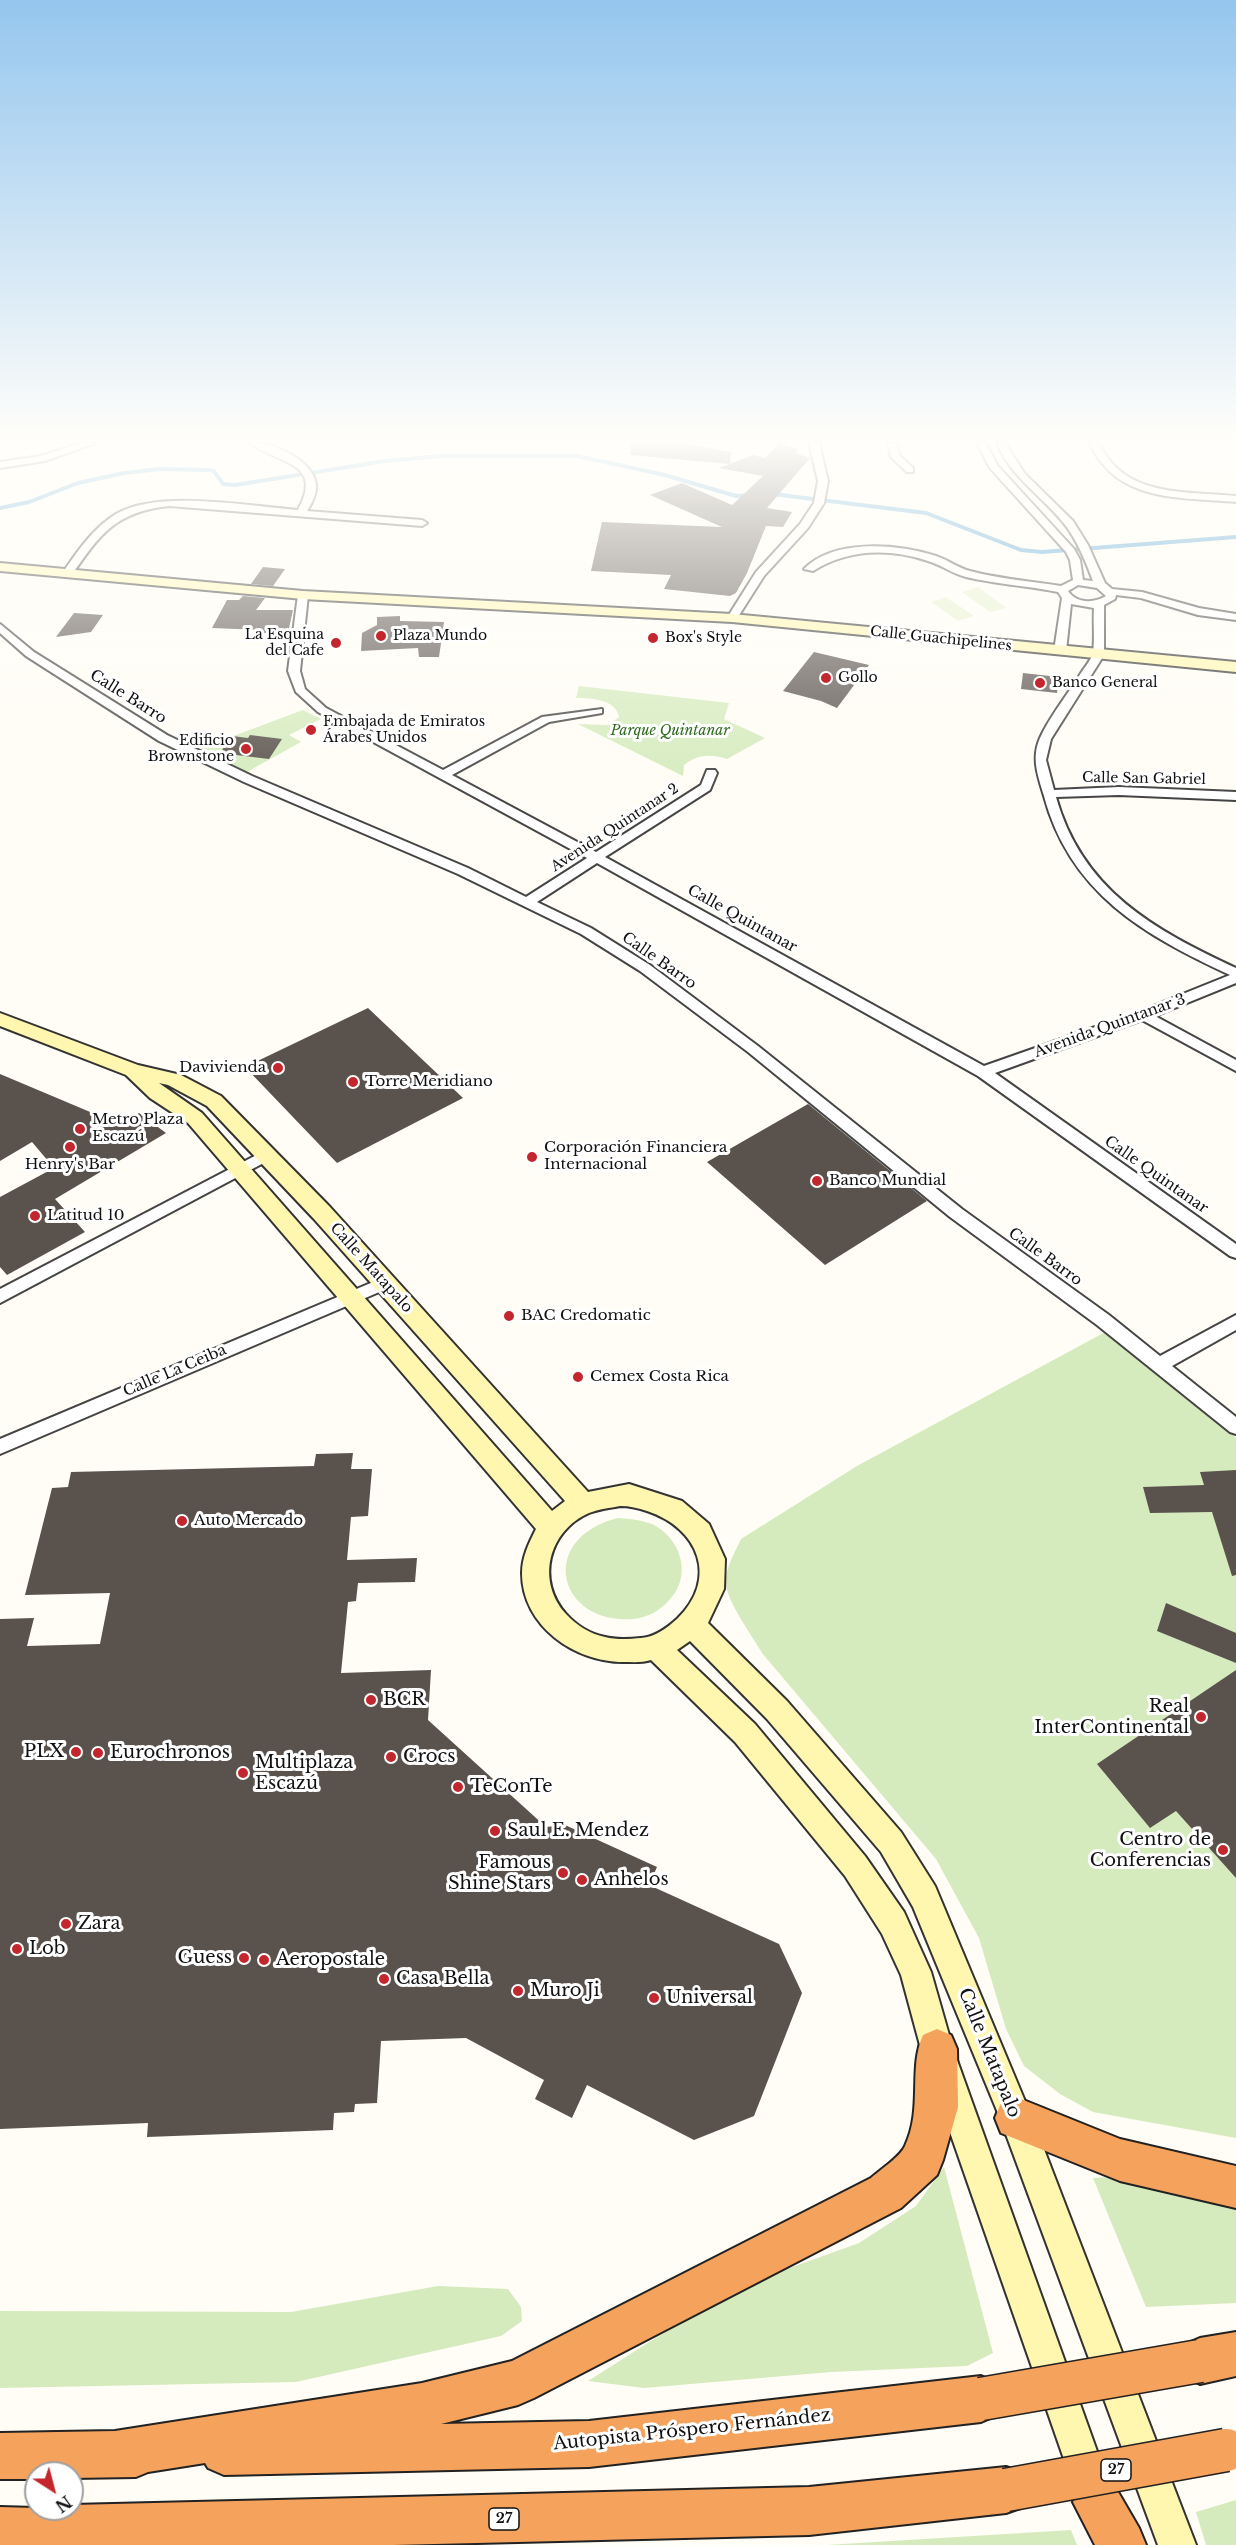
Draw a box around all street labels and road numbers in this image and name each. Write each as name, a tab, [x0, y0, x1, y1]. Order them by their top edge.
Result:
street label: Calle Guachipelines	[869, 623, 1013, 655]
street label: Calle Barro	[86, 666, 170, 728]
street label: Calle San Gabriel	[1082, 770, 1206, 788]
street label: Avenida Quintanar 2	[548, 780, 682, 876]
street label: Calle Quintanar	[684, 881, 800, 957]
street label: Calle Barro	[618, 929, 700, 993]
street label: Avenida Quintanar 3	[1032, 990, 1188, 1062]
street label: Calle Quintanar	[1101, 1132, 1211, 1218]
street label: Calle Matapalo	[326, 1219, 416, 1317]
street label: Calle Barro	[1005, 1224, 1085, 1290]
street label: Calle La Ceiba	[121, 1341, 229, 1401]
street label: Calle Matapalo	[953, 1985, 1025, 2121]
street label: Autopista Próspero Fernández	[552, 2405, 832, 2455]
road number: 27	[1101, 2459, 1131, 2481]
road number: 27	[489, 2508, 519, 2530]

